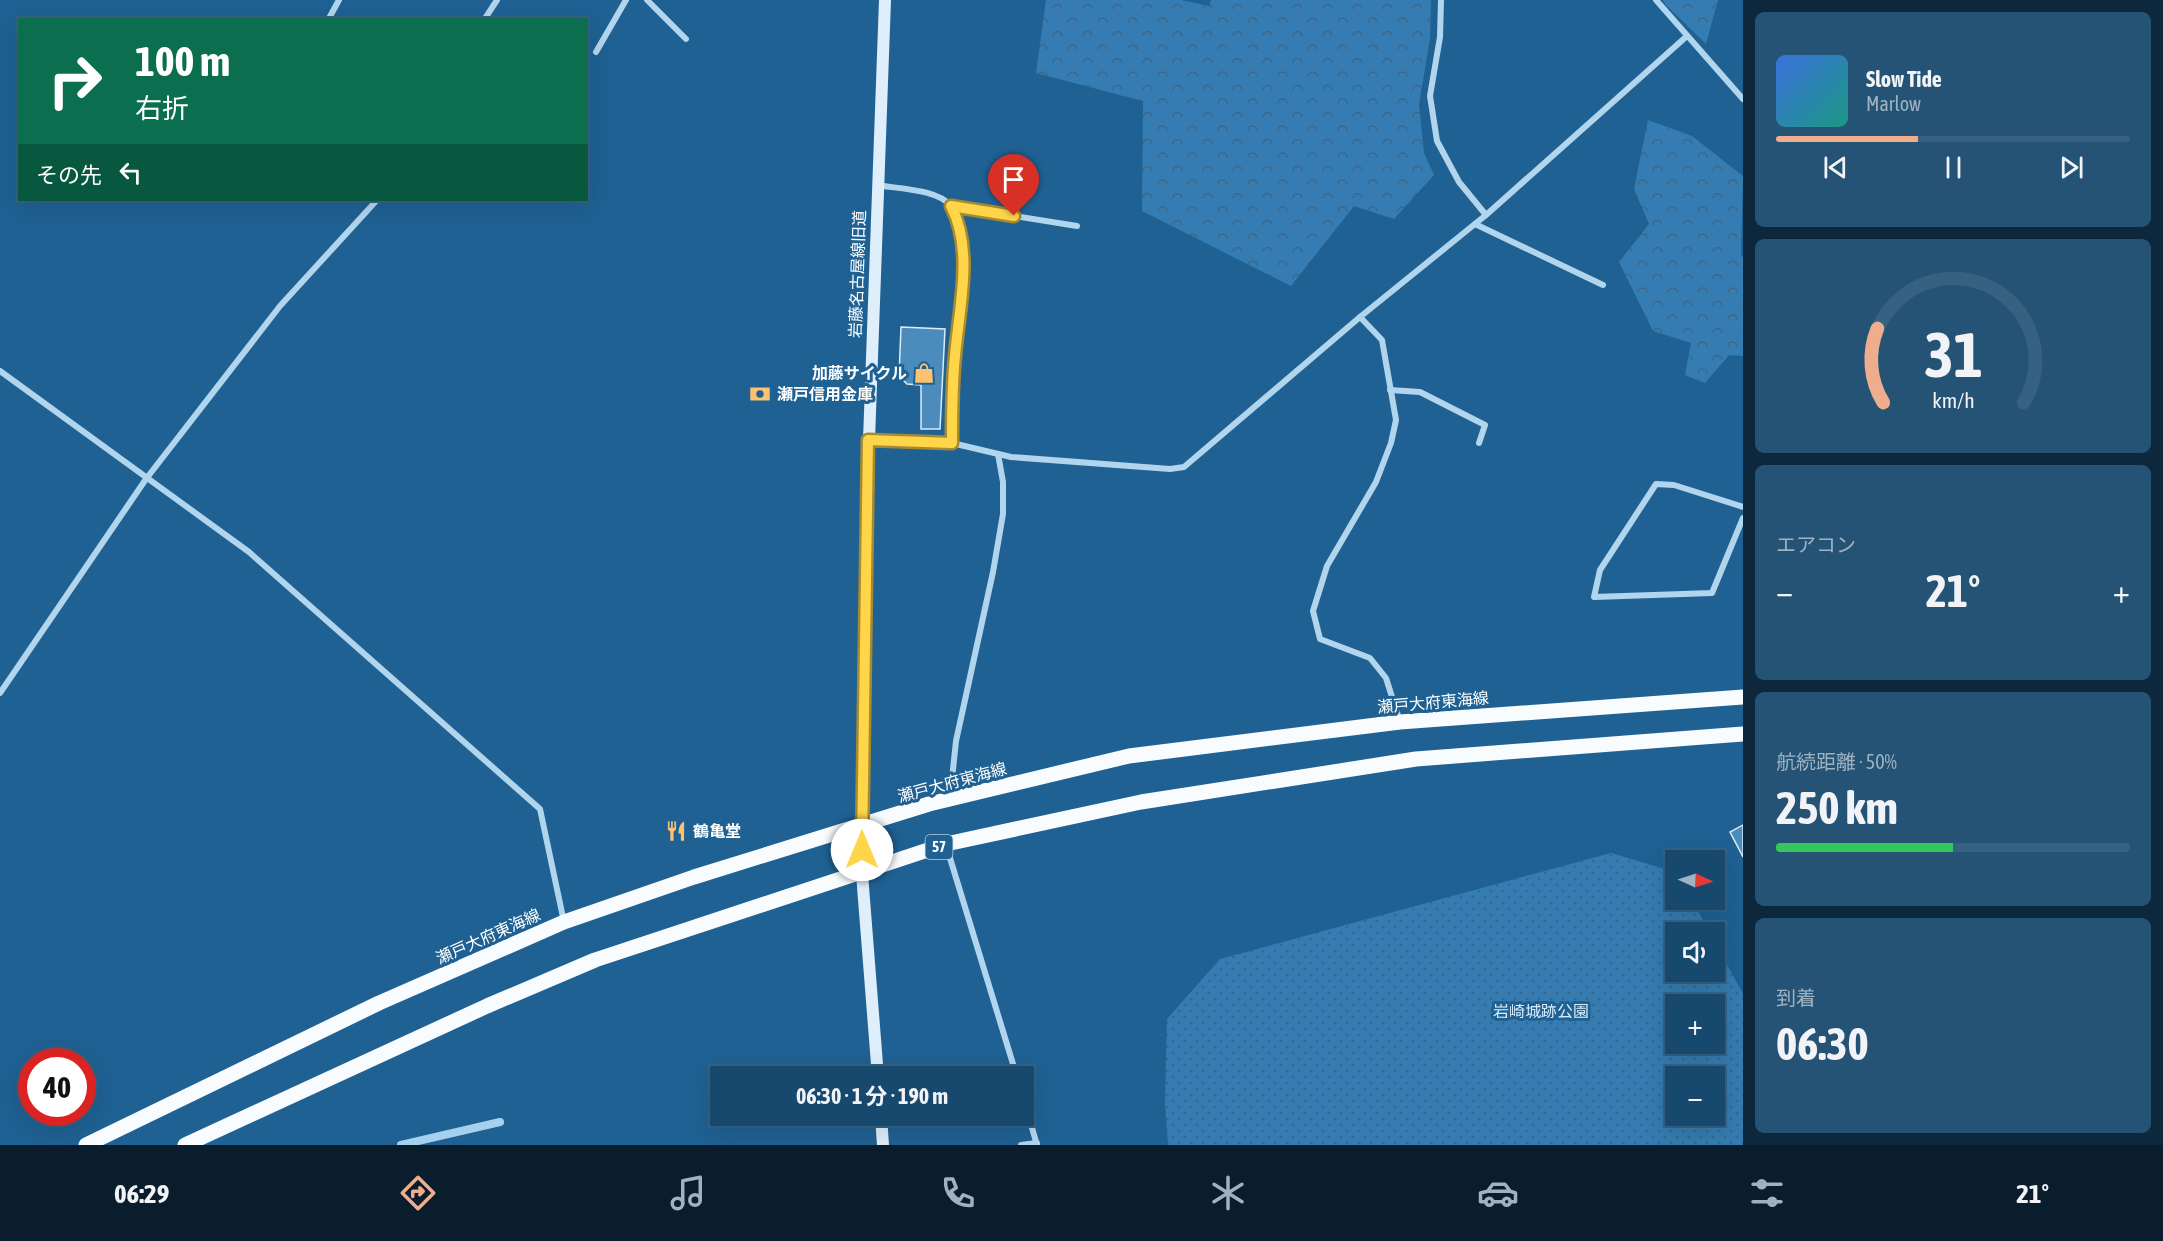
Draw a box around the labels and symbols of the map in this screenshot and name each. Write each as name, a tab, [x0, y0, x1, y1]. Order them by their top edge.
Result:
pin	[988, 154, 1039, 216]
street label: 岩藤名古屋線旧道	[846, 210, 868, 338]
shop icon: 加藤サイクル	[912, 361, 936, 385]
place label: 加藤サイクル	[812, 364, 907, 382]
bank icon: 瀬戸信用金庫	[748, 382, 772, 406]
place label: 瀬戸信用金庫	[777, 385, 873, 403]
street label: 瀬戸大府東海線	[1376, 688, 1490, 716]
street label: 瀬戸大府東海線	[896, 759, 1008, 805]
position arrow	[830, 818, 894, 882]
restaurant icon: 鶴亀堂	[664, 819, 688, 843]
place label: 鶴亀堂	[693, 822, 741, 840]
road number: 57	[926, 835, 952, 859]
north arrow	[1665, 850, 1725, 910]
street label: 瀬戸大府東海線	[433, 905, 543, 967]
park label: 岩崎城跡公園	[1493, 1002, 1589, 1020]
speed limit sign: 40	[18, 1048, 96, 1126]

